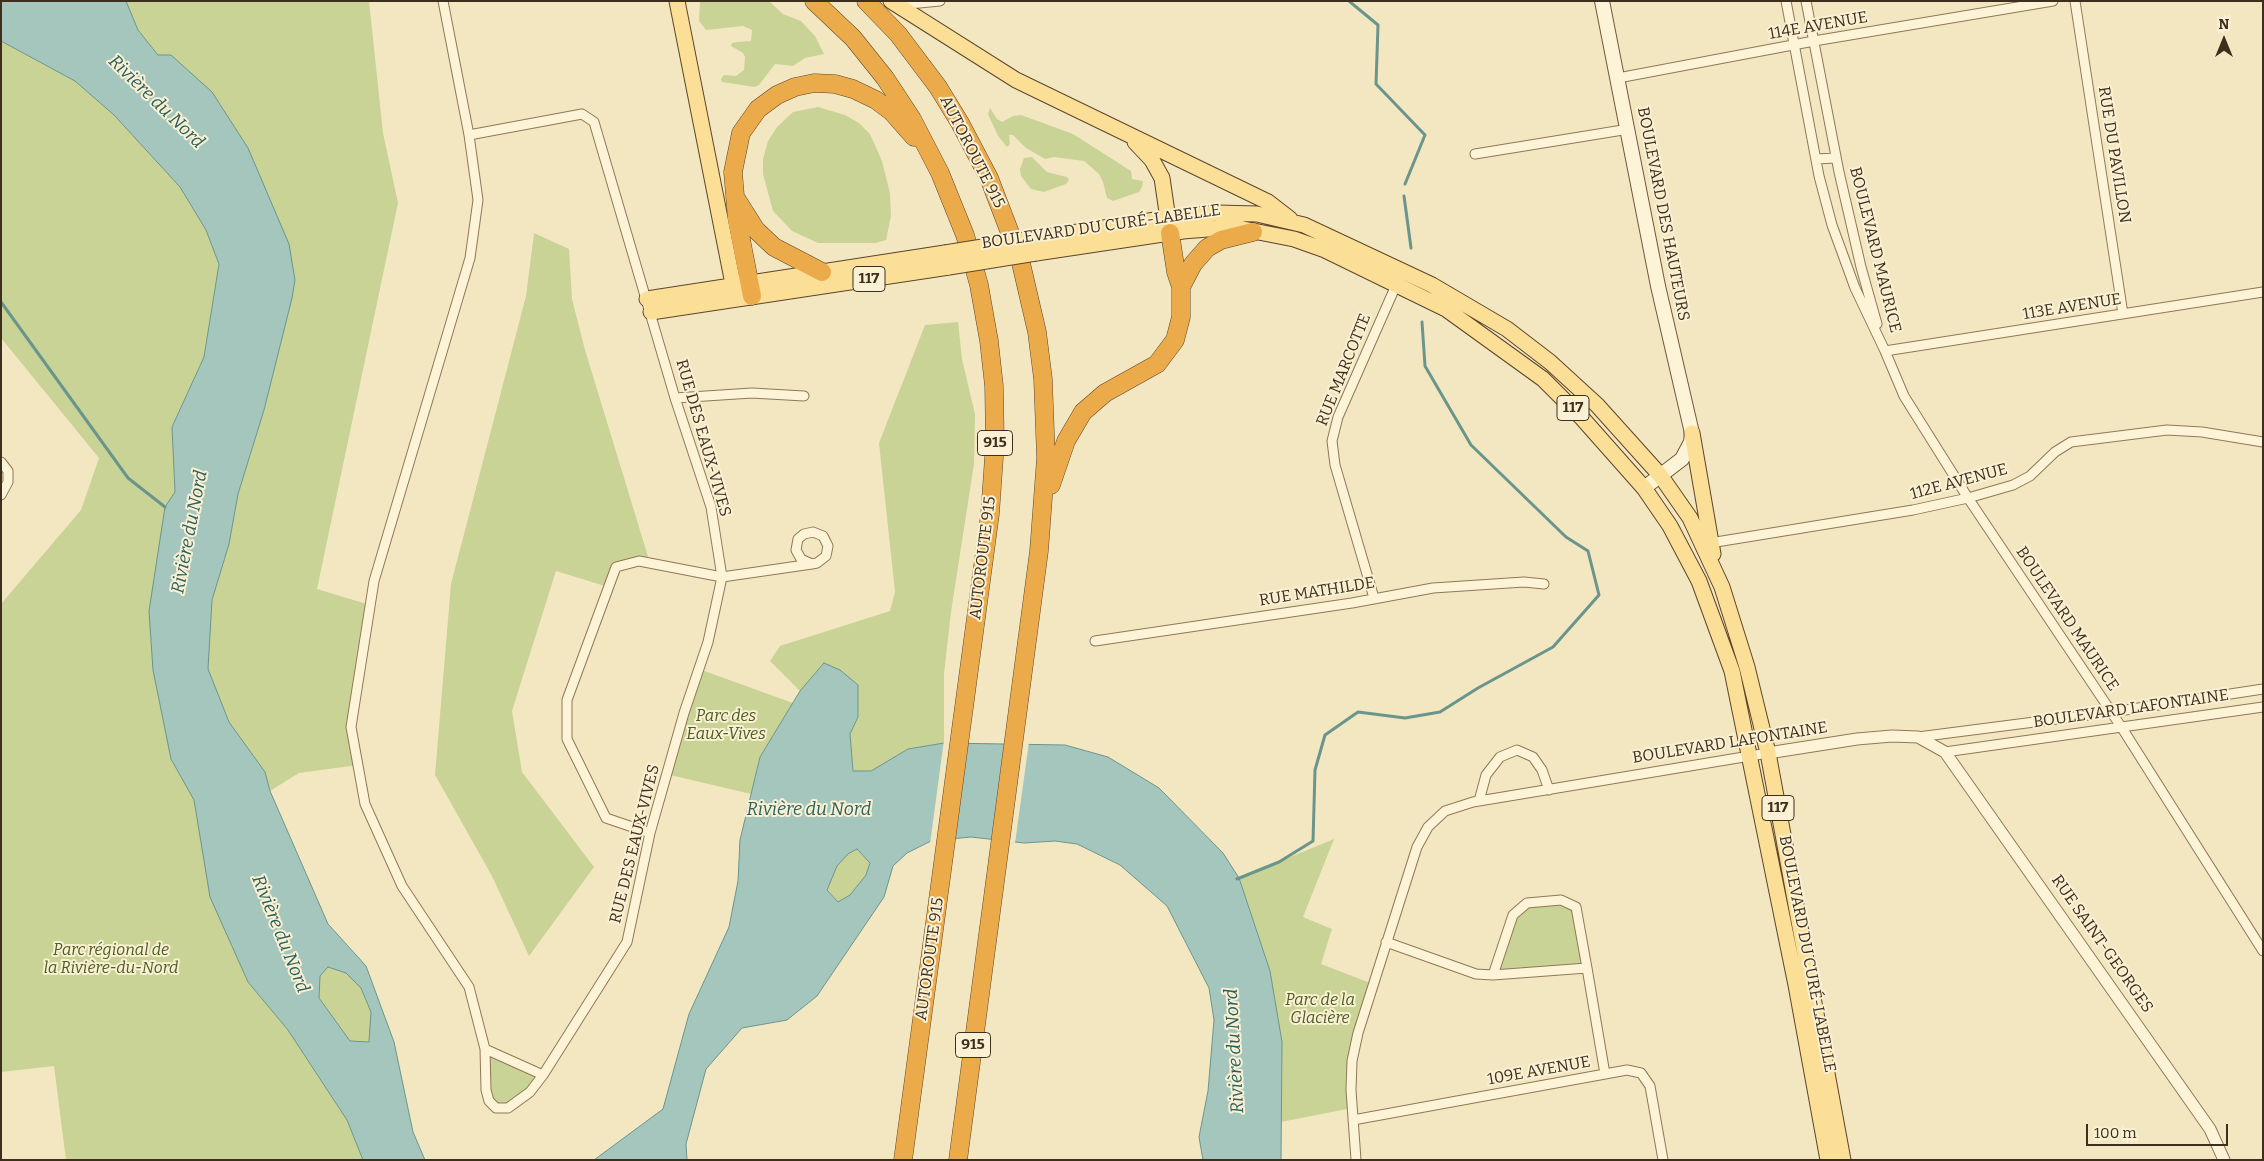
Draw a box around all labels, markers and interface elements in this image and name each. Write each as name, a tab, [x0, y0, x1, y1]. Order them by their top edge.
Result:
street label: 114E AVENUE	[1767, 8, 1869, 44]
north arrow	[2199, 15, 2249, 65]
text: N	[2219, 16, 2229, 33]
water label: Rivière du Nord	[104, 51, 208, 153]
street label: RUE DU PAVILLON	[2094, 85, 2134, 225]
street label: AUTOROUTE 915	[935, 93, 1009, 211]
street label: BOULEVARD DES HAUTEURS	[1633, 105, 1693, 323]
street label: BOULEVARD MAURICE	[1845, 165, 1905, 335]
street label: BOULEVARD DU CURÉ-LABELLE	[980, 201, 1222, 253]
road number: 117	[853, 266, 885, 292]
street label: 113E AVENUE	[2021, 290, 2123, 324]
street label: RUE MARCOTTE	[1313, 311, 1375, 429]
street label: RUE DES EAUX-VIVES	[671, 357, 735, 519]
road number: 117	[1557, 396, 1589, 420]
road number: 915	[978, 430, 1012, 456]
street label: 112E AVENUE	[1908, 460, 2010, 504]
water label: Rivière du Nord	[167, 469, 213, 595]
street label: AUTOROUTE 915	[966, 495, 1000, 621]
street label: BOULEVARD MAURICE	[2011, 543, 2123, 695]
street label: RUE MATHILDE	[1258, 573, 1376, 611]
street label: BOULEVARD LAFONTAINE	[2032, 686, 2230, 732]
park label: Parc des Eaux-Vives	[686, 707, 766, 745]
street label: BOULEVARD LAFONTAINE	[1631, 718, 1829, 768]
street label: RUE DES EAUX-VIVES	[606, 763, 664, 925]
road number: 117	[1762, 796, 1794, 820]
water label: Rivière du Nord	[747, 799, 871, 821]
street label: BOULEVARD DU CURÉ-LABELLE	[1775, 834, 1839, 1074]
street label: RUE SAINT-GEORGES	[2047, 871, 2157, 1017]
water label: Rivière du Nord	[247, 872, 313, 996]
street label: AUTOROUTE 915	[912, 896, 948, 1022]
park label: Parc régional de la Rivière-du-Nord	[44, 941, 178, 979]
water label: Rivière du Nord	[1221, 988, 1249, 1114]
park label: Parc de la Glacière	[1285, 991, 1355, 1029]
road number: 915	[956, 1032, 990, 1058]
street label: 109E AVENUE	[1486, 1053, 1592, 1089]
scale bar	[2089, 1114, 2232, 1146]
text: 100 m	[2094, 1124, 2137, 1142]

